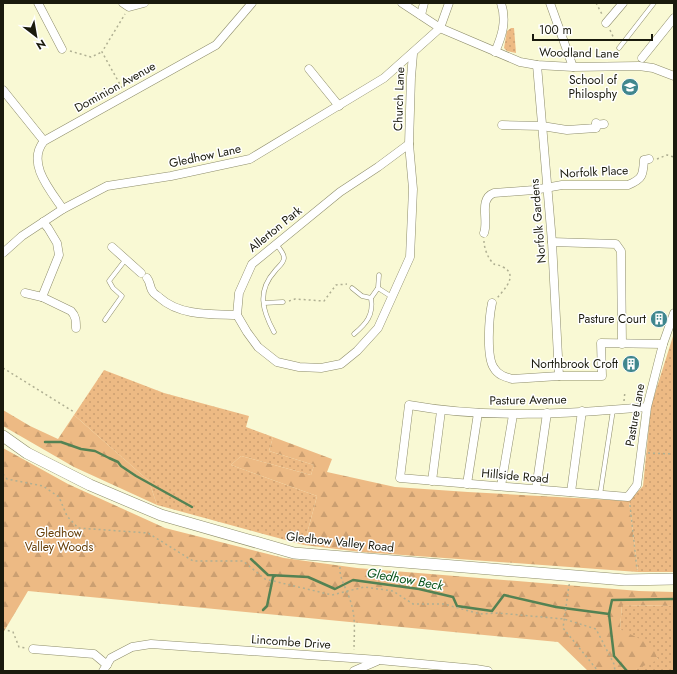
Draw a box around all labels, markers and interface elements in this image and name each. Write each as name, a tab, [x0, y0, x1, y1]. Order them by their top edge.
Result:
north arrow	[16, 16, 56, 56]
scale bar	[533, 16, 652, 42]
text: 100 m	[539, 21, 572, 39]
text: N	[33, 35, 49, 54]
street label: Woodland Lane	[539, 43, 619, 63]
street label: Dominion Avenue	[71, 57, 159, 117]
street label: Church Lane	[389, 67, 409, 131]
place label: School of Philosphy	[568, 71, 618, 103]
school or university icon: School of Philosphy	[620, 77, 640, 97]
street label: Gledhow Lane	[167, 140, 243, 172]
street label: Norfolk Place	[559, 161, 629, 183]
street label: Norfolk Gardens	[525, 178, 551, 264]
street label: Allerton Park	[244, 201, 306, 256]
building icon: Pasture Court	[649, 309, 669, 329]
place label: Pasture Court	[578, 310, 646, 328]
building icon: Northbrook Croft	[621, 354, 641, 374]
place label: Northbrook Croft	[531, 355, 618, 373]
street label: Pasture Lane	[621, 382, 649, 448]
street label: Pasture Avenue	[489, 390, 567, 410]
street label: Hillside Road	[481, 464, 549, 488]
park label: Gledhow Valley Woods	[25, 524, 93, 556]
street label: Gledhow Valley Road	[285, 527, 395, 557]
water label: Gledhow Beck	[365, 563, 445, 595]
street label: Lincombe Drive	[251, 630, 331, 654]

